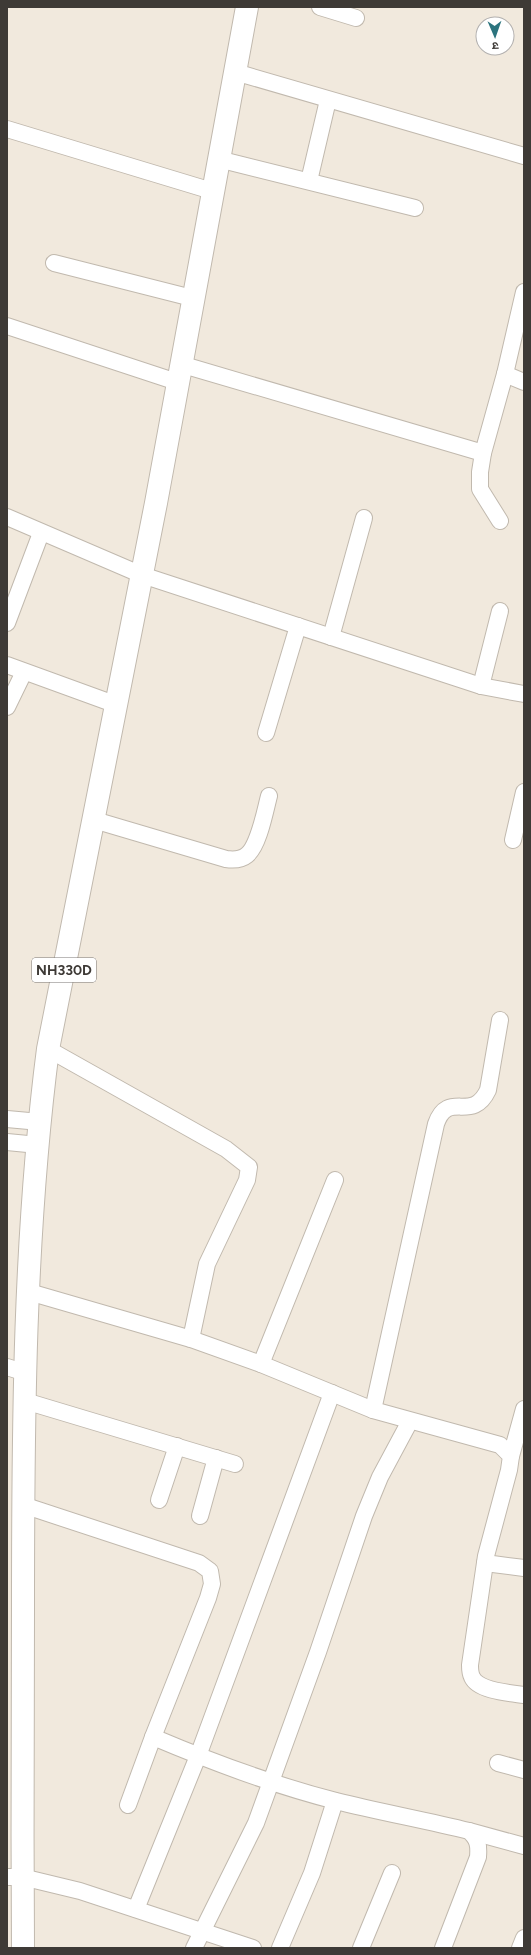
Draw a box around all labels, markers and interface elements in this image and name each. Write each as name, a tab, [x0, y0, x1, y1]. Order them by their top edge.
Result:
north arrow	[475, 16, 515, 56]
text: उ	[491, 39, 499, 52]
road number: NH330D	[32, 958, 96, 982]

